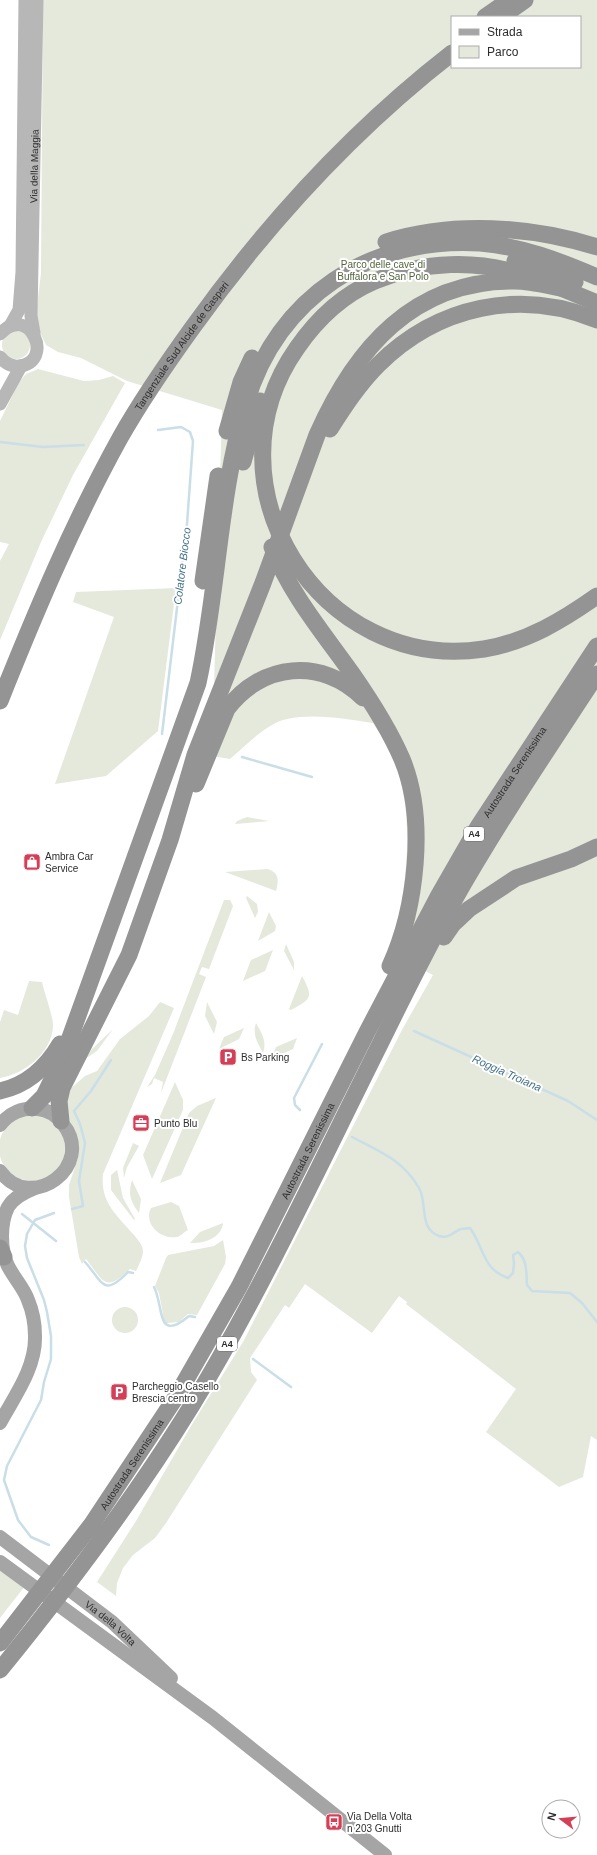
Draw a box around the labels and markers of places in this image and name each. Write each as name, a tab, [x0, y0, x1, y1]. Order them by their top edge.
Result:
place label: Ambra Car Service	[45, 851, 94, 874]
shop icon: Ambra Car Service	[22, 852, 42, 872]
parking icon: Bs Parking	[218, 1047, 238, 1067]
place label: Bs Parking	[241, 1052, 289, 1063]
office icon: Punto Blu	[131, 1113, 151, 1133]
place label: Punto Blu	[154, 1118, 197, 1129]
place label: Parcheggio Casello Brescia centro	[132, 1381, 219, 1404]
parking icon: Parcheggio Casello Brescia centro	[109, 1382, 129, 1402]
place label: Via Della Volta n 203 Gnutti	[347, 1811, 412, 1834]
bus stop icon: Via Della Volta n 203 Gnutti	[324, 1812, 344, 1832]

